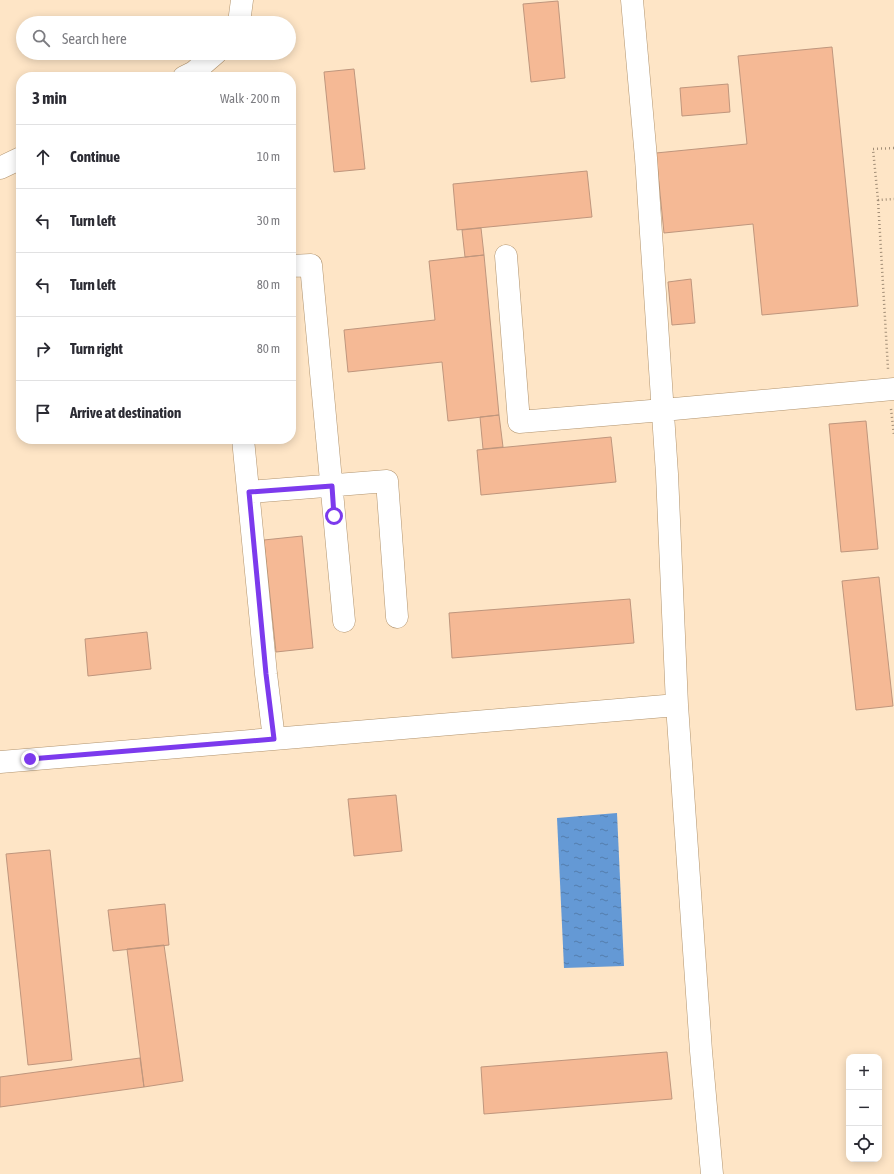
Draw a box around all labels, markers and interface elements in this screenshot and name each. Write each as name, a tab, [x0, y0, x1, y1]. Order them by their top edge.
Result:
search box	[16, 16, 296, 60]
icon: search	[30, 27, 52, 49]
text: Search here	[62, 30, 127, 47]
text: 3 min	[32, 88, 67, 108]
text: Walk · 200 m	[220, 91, 280, 106]
icon: ahead	[32, 146, 54, 168]
text: Continue	[70, 148, 120, 165]
text: 10 m	[257, 149, 280, 164]
icon: left	[32, 210, 54, 232]
text: Turn left	[70, 212, 116, 229]
text: 30 m	[257, 213, 280, 228]
icon: left	[32, 274, 54, 296]
text: Turn left	[70, 276, 116, 293]
text: 80 m	[257, 277, 280, 292]
icon: right	[32, 338, 54, 360]
text: Turn right	[70, 340, 123, 357]
text: 80 m	[257, 341, 280, 356]
icon: arrive	[32, 402, 54, 424]
text: Arrive at destination	[70, 404, 181, 421]
route start	[325, 507, 343, 525]
route end	[21, 750, 39, 768]
map controls	[846, 1054, 882, 1162]
button: +	[846, 1054, 882, 1090]
button: −	[846, 1090, 882, 1126]
button: locate	[846, 1126, 882, 1162]

